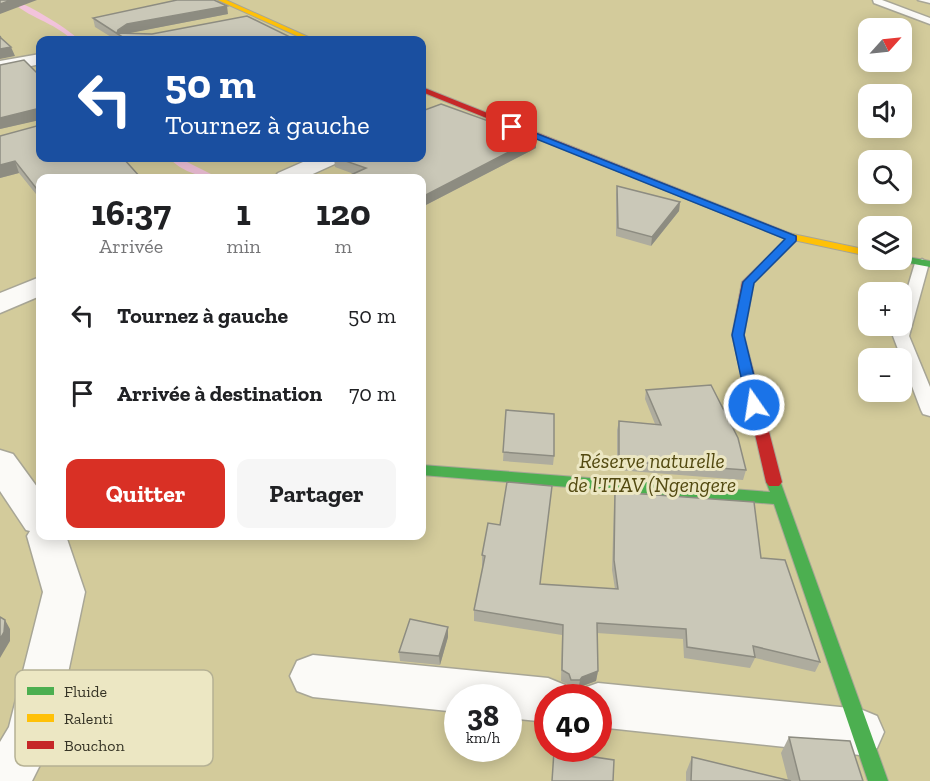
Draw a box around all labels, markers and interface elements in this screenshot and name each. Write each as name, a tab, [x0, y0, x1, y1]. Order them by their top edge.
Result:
north arrow	[858, 18, 912, 72]
map controls	[858, 18, 912, 402]
text: 50 m	[165, 58, 256, 109]
icon: left	[66, 60, 144, 138]
button: sound	[858, 84, 912, 138]
pin	[486, 101, 537, 152]
text: Tournez à gauche	[165, 109, 370, 141]
icon: arrive	[495, 110, 528, 143]
button: search	[858, 150, 912, 204]
text: 16:37	[91, 191, 171, 234]
text: 1	[236, 191, 251, 234]
text: 120	[316, 191, 371, 234]
button: layers	[858, 216, 912, 270]
text: Arrivée	[99, 234, 163, 258]
text: min	[226, 234, 261, 258]
text: m	[335, 234, 352, 258]
button: +	[858, 282, 912, 336]
icon: left	[66, 299, 99, 332]
text: Tournez à gauche	[117, 302, 288, 329]
text: 50 m	[348, 302, 396, 329]
button: −	[858, 348, 912, 402]
position arrow	[722, 373, 786, 437]
icon: arrive	[66, 377, 99, 410]
text: Arrivée à destination	[117, 380, 322, 407]
text: 70 m	[349, 380, 396, 407]
park label: Réserve naturelle de l'ITAV (Ngengere	[568, 448, 736, 497]
button: Quitter	[66, 459, 225, 528]
button: Partager	[237, 459, 396, 528]
legend	[15, 670, 213, 766]
text: Fluide	[64, 682, 107, 701]
speed limit sign: 40	[534, 684, 612, 762]
text: 38	[467, 698, 499, 734]
text: Ralenti	[64, 709, 113, 728]
text: km/h	[466, 729, 500, 747]
text: Bouchon	[64, 736, 125, 755]

